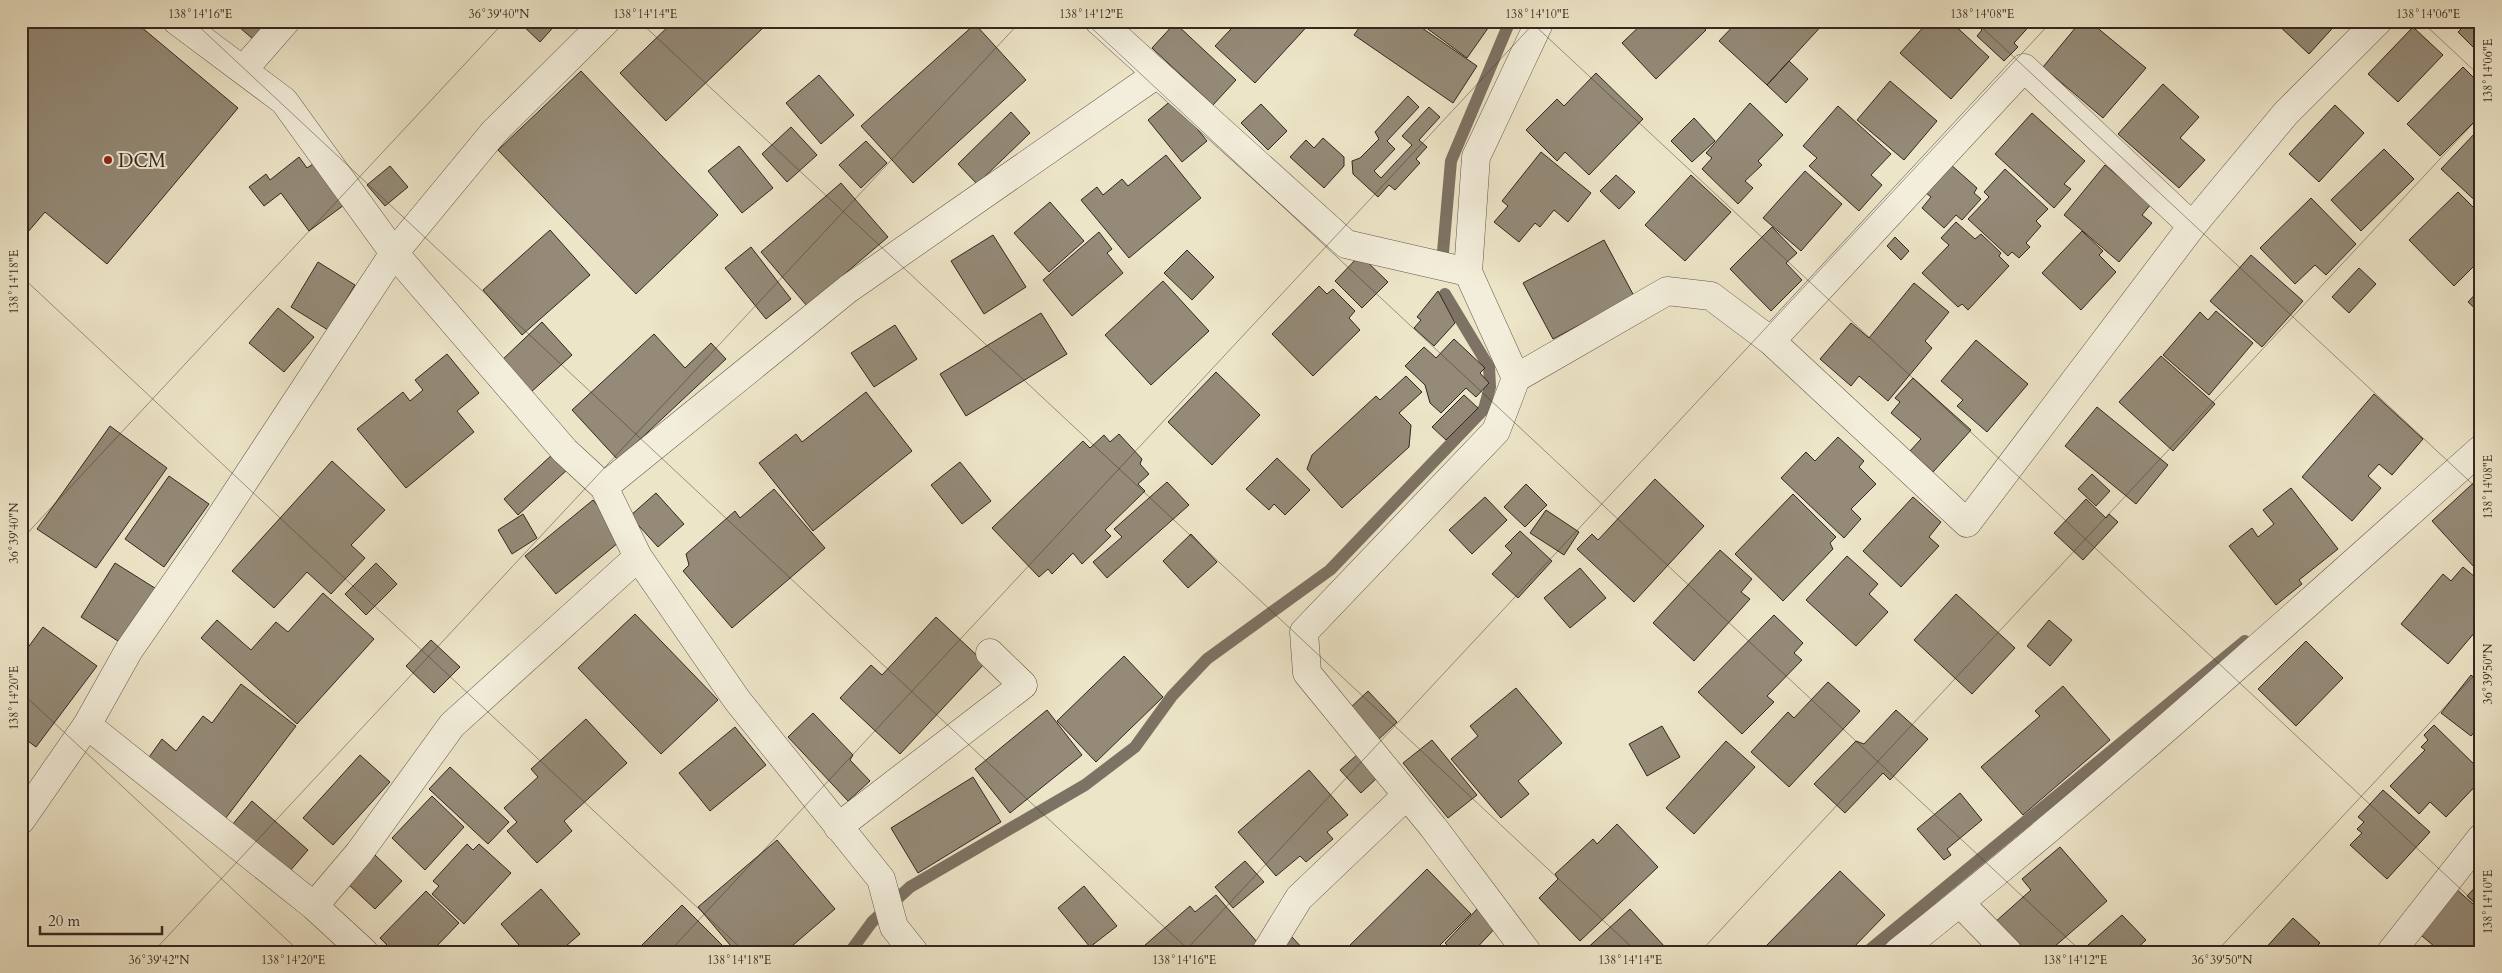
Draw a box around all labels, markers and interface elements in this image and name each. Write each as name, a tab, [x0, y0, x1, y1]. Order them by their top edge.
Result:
text: 138°14'16"E	[168, 6, 232, 22]
text: 36°39'40"N	[469, 6, 530, 22]
text: 138°14'14"E	[613, 6, 677, 22]
text: 138°14'12"E	[1059, 6, 1123, 22]
text: 138°14'10"E	[1505, 6, 1569, 22]
text: 138°14'08"E	[1950, 6, 2014, 22]
text: 138°14'06"E	[2396, 6, 2460, 22]
text: 138°14'06"E	[2480, 39, 2496, 103]
place label: DCM	[118, 148, 166, 174]
marker: DCM	[102, 154, 114, 166]
text: 138°14'18"E	[6, 250, 22, 314]
text: 138°14'08"E	[2480, 455, 2496, 519]
text: 36°39'40"N	[6, 502, 22, 563]
text: 36°39'50"N	[2480, 643, 2496, 704]
text: 138°14'20"E	[6, 666, 22, 730]
text: 138°14'10"E	[2480, 870, 2496, 934]
scale bar	[40, 903, 162, 935]
text: 20 m	[48, 911, 80, 931]
text: 36°39'42"N	[129, 952, 190, 968]
text: 138°14'20"E	[261, 952, 325, 968]
text: 138°14'18"E	[707, 952, 771, 968]
text: 138°14'16"E	[1152, 952, 1216, 968]
text: 138°14'14"E	[1598, 952, 1662, 968]
text: 138°14'12"E	[2043, 952, 2107, 968]
text: 36°39'50"N	[2192, 952, 2253, 968]

